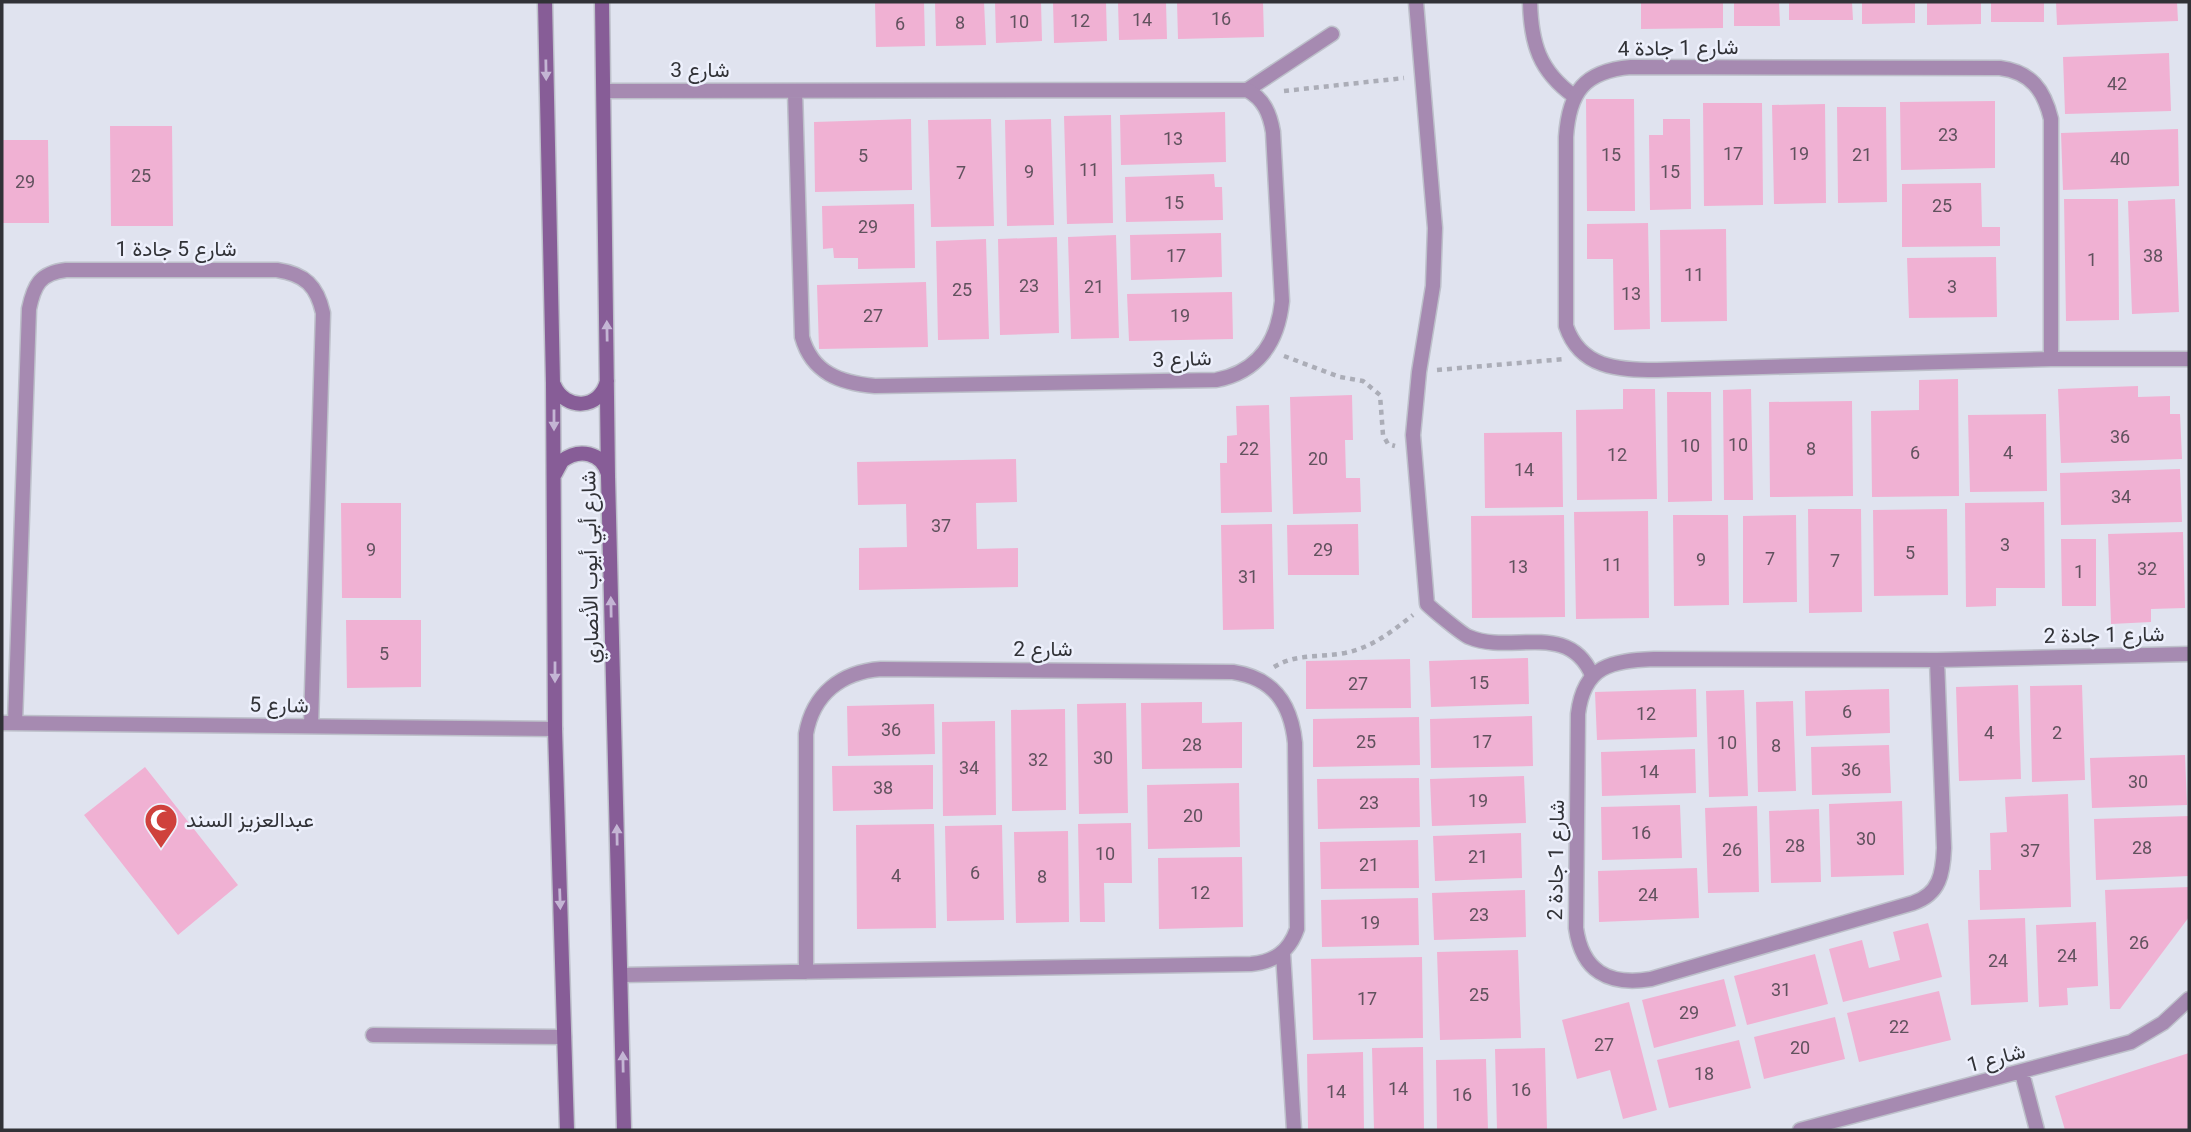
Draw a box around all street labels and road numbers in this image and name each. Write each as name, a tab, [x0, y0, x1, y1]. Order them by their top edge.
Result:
street label: شارع 1 جادة 4	[1617, 35, 1739, 63]
street label: شارع 3	[670, 58, 730, 84]
street label: شارع 5 جادة 1	[116, 237, 236, 263]
street label: شارع 3	[1152, 346, 1212, 374]
street label: شارع أبي أيوب الأنصاري	[576, 470, 609, 664]
street label: شارع 1 جادة 2	[2043, 622, 2165, 650]
street label: شارع 2	[1013, 637, 1073, 663]
street label: شارع 5	[249, 692, 309, 720]
street label: شارع 1 جادة 2	[1543, 799, 1571, 921]
street label: شارع 1	[1964, 1039, 2028, 1079]

